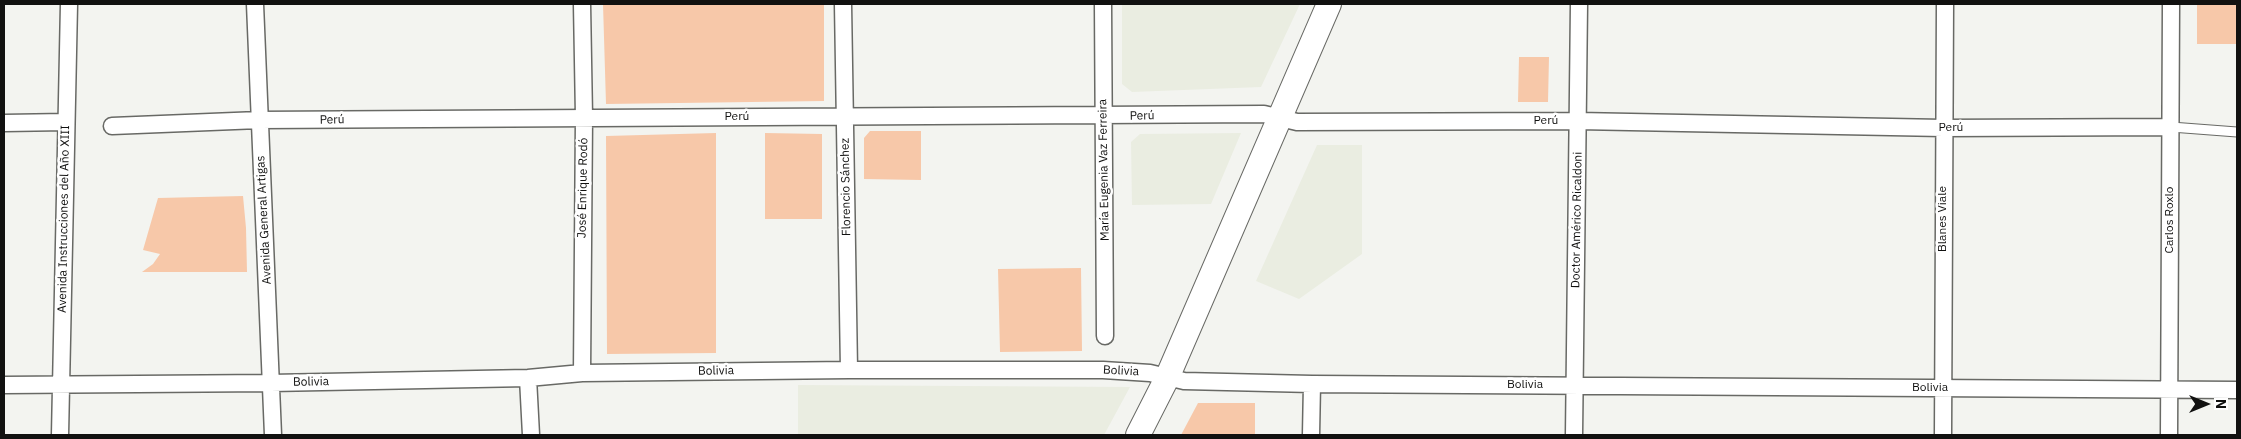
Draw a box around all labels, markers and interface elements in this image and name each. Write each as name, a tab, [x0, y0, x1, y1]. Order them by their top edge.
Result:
street label: María Eugenia Vaz Ferreira	[1096, 99, 1112, 241]
street label: Perú	[1129, 109, 1155, 123]
street label: Perú	[725, 110, 749, 124]
street label: Perú	[319, 113, 345, 127]
street label: Perú	[1534, 114, 1558, 128]
street label: Perú	[1939, 121, 1963, 135]
street label: Avenida Instrucciones del Año XIII	[55, 125, 73, 313]
street label: José Enrique Rodó	[575, 138, 591, 238]
street label: Florencio Sánchez	[838, 138, 854, 236]
street label: Doctor Américo Ricaldoni	[1569, 152, 1585, 288]
street label: Avenida General Artigas	[253, 155, 275, 285]
street label: Blanes Viale	[1936, 186, 1950, 252]
street label: Carlos Roxlo	[2163, 186, 2177, 254]
street label: Bolivia	[698, 363, 734, 379]
street label: Bolivia	[1103, 363, 1139, 379]
street label: Bolivia	[293, 374, 329, 390]
street label: Bolivia	[1507, 378, 1543, 392]
north arrow	[2181, 379, 2231, 429]
street label: Bolivia	[1912, 381, 1948, 395]
text: N	[2212, 399, 2230, 409]

